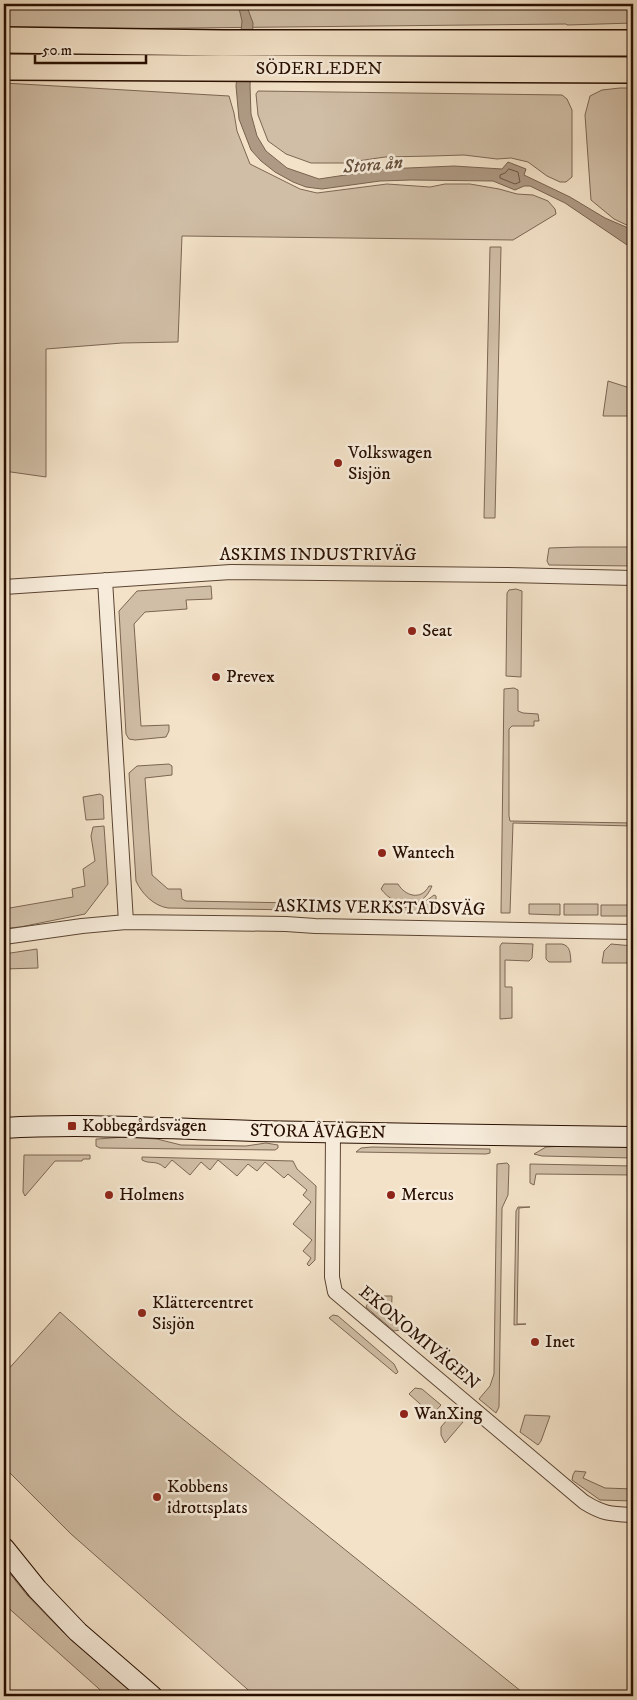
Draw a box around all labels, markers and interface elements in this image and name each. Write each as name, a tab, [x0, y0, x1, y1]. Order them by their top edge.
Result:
scale bar	[35, 32, 146, 64]
text: 50 m	[42, 41, 72, 60]
street label: SÖDERLEDEN	[256, 58, 382, 80]
water label: Stora ån	[341, 151, 404, 179]
place label: Volkswagen Sisjön	[347, 442, 433, 485]
marker: Volkswagen Sisjön	[332, 457, 344, 469]
street label: ASKIMS INDUSTRIVÄG	[219, 544, 417, 566]
place label: Seat	[422, 620, 453, 642]
marker: Seat	[406, 625, 418, 637]
place label: Prevex	[226, 666, 275, 688]
marker: Prevex	[210, 671, 222, 683]
place label: Wantech	[391, 842, 455, 864]
marker: Wantech	[376, 847, 388, 859]
street label: ASKIMS VERKSTADSVÄG	[274, 895, 486, 921]
place label: Kobbegårdsvägen	[82, 1115, 207, 1137]
street label: STORA ÅVÄGEN	[250, 1119, 386, 1144]
marker: Kobbegårdsvägen	[66, 1120, 78, 1132]
place label: Holmens	[119, 1184, 184, 1206]
place label: Mercus	[401, 1184, 454, 1206]
marker: Holmens	[103, 1189, 115, 1201]
marker: Mercus	[385, 1189, 397, 1201]
street label: EKONOMIVÄGEN	[354, 1281, 484, 1395]
place label: Klättercentret Sisjön	[152, 1292, 254, 1335]
marker: Klättercentret Sisjön	[136, 1307, 148, 1319]
place label: Inet	[545, 1331, 575, 1353]
marker: Inet	[529, 1336, 541, 1348]
place label: WanXing	[413, 1403, 483, 1425]
marker: WanXing	[398, 1408, 410, 1420]
place label: Kobbens idrottsplats	[167, 1476, 247, 1519]
marker: Kobbens idrottsplats	[151, 1491, 163, 1503]

